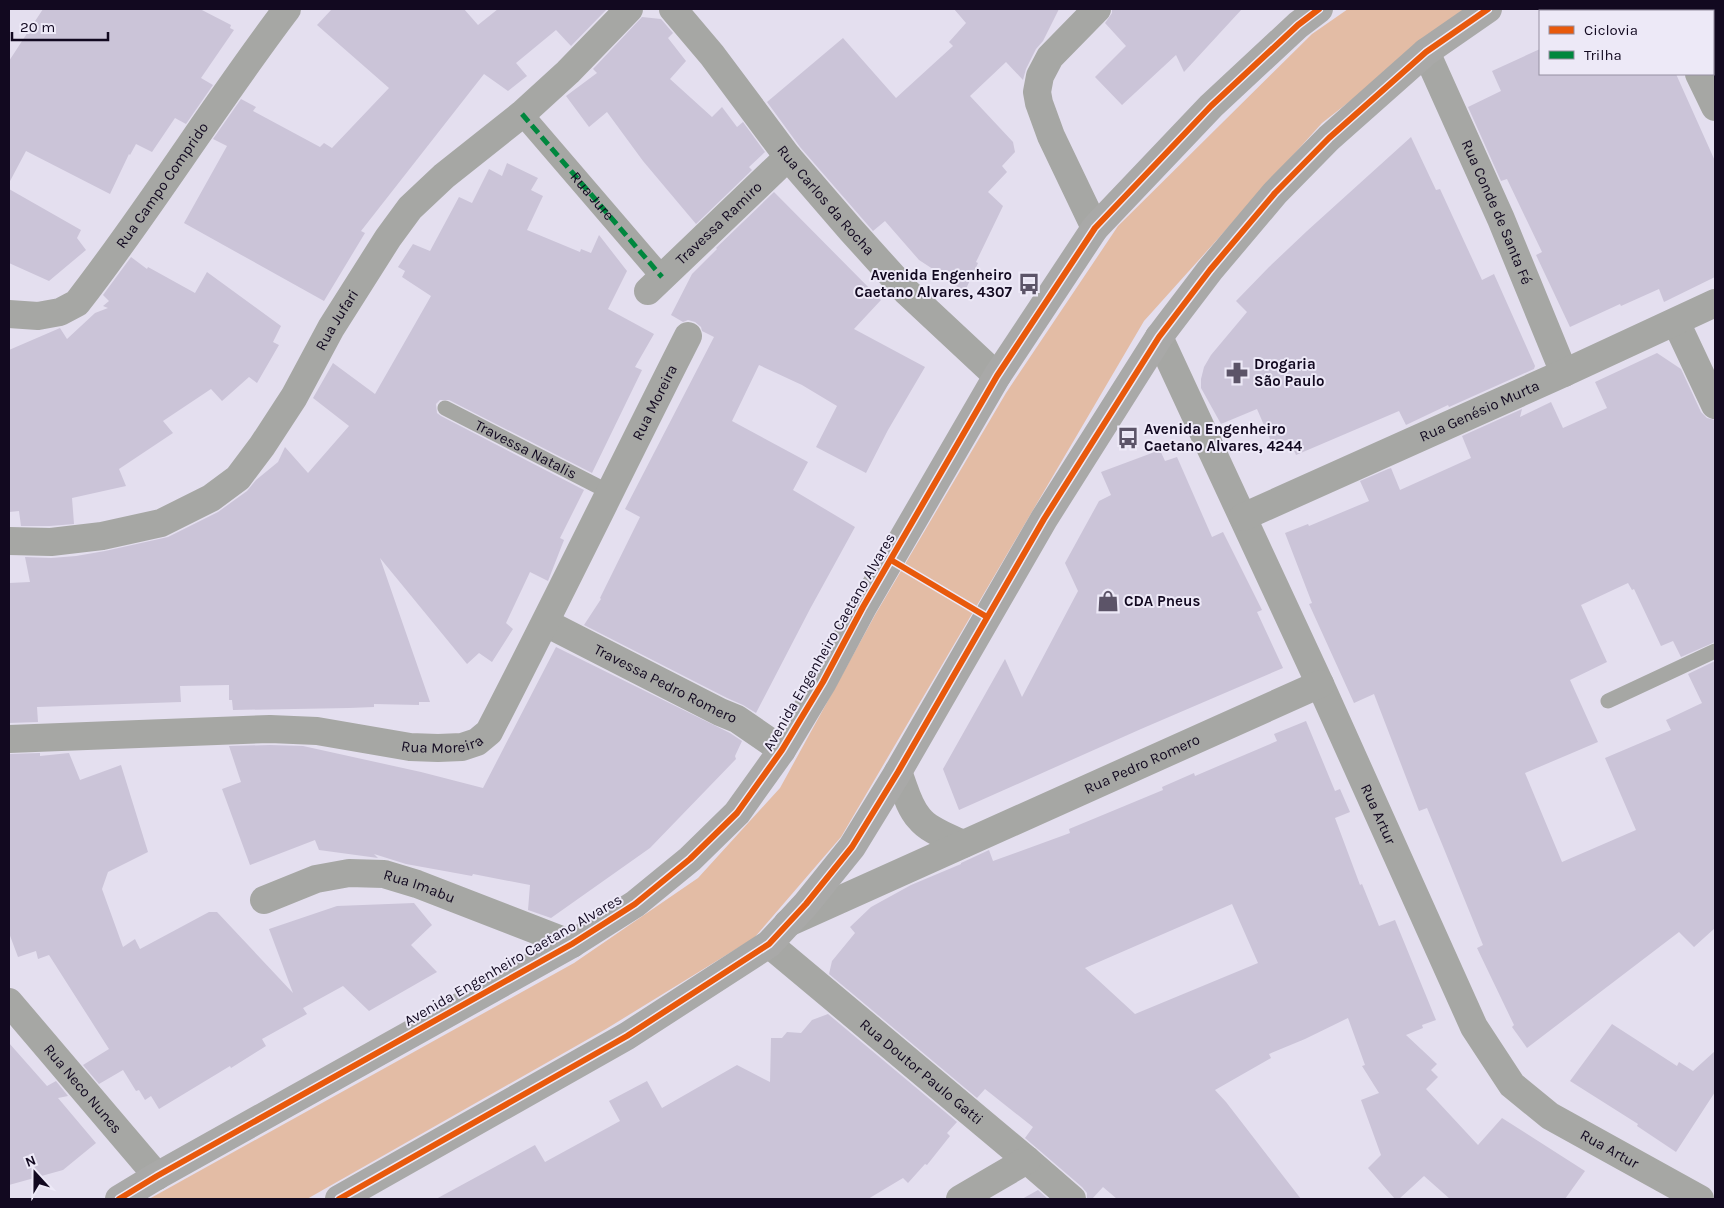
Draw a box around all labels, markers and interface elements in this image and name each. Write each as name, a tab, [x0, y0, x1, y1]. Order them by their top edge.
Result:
scale bar	[12, 10, 109, 42]
legend	[1539, 10, 1714, 75]
text: 20 m	[20, 18, 55, 36]
text: Ciclovia	[1584, 21, 1638, 39]
text: Trilha	[1584, 46, 1622, 64]
street label: Rua Campo Comprido	[112, 119, 212, 252]
street label: Rua Conde de Santa Fé	[1458, 137, 1536, 287]
street label: Rua Carlos da Rocha	[773, 142, 879, 259]
street label: Rua Jure	[567, 168, 618, 224]
street label: Travessa Ramiro	[672, 178, 766, 269]
place label: Avenida Engenheiro Caetano Alvares, 4307	[854, 266, 1013, 301]
bus stop icon: Avenida Engenheiro Caetano Alvares, 4307	[1016, 271, 1042, 297]
street label: Rua Jufari	[312, 286, 362, 354]
place label: Drogaria São Paulo	[1254, 355, 1325, 390]
pharmacy icon: Drogaria São Paulo	[1224, 360, 1250, 386]
street label: Rua Moreira	[628, 362, 681, 443]
street label: Rua Genésio Murta	[1417, 376, 1542, 446]
street label: Travessa Natalis	[472, 416, 580, 483]
place label: Avenida Engenheiro Caetano Alvares, 4244	[1144, 420, 1302, 455]
bus stop icon: Avenida Engenheiro Caetano Alvares, 4244	[1115, 425, 1141, 451]
street label: Avenida Engenheiro Caetano Alvares	[759, 530, 899, 754]
shop icon: CDA Pneus	[1095, 588, 1121, 614]
place label: CDA Pneus	[1124, 592, 1200, 610]
street label: Travessa Pedro Romero	[591, 640, 740, 727]
street label: Rua Pedro Romero	[1081, 730, 1203, 798]
street label: Rua Moreira	[400, 731, 487, 757]
street label: Rua Artur	[1357, 781, 1400, 848]
street label: Rua Imabu	[381, 865, 458, 907]
street label: Avenida Engenheiro Caetano Alvares	[401, 890, 625, 1030]
street label: Rua Doutor Paulo Gatti	[856, 1015, 987, 1129]
street label: Rua Neco Nunes	[40, 1040, 126, 1137]
street label: Rua Artur	[1577, 1126, 1643, 1173]
north arrow	[10, 1148, 60, 1198]
text: N	[23, 1152, 38, 1171]

